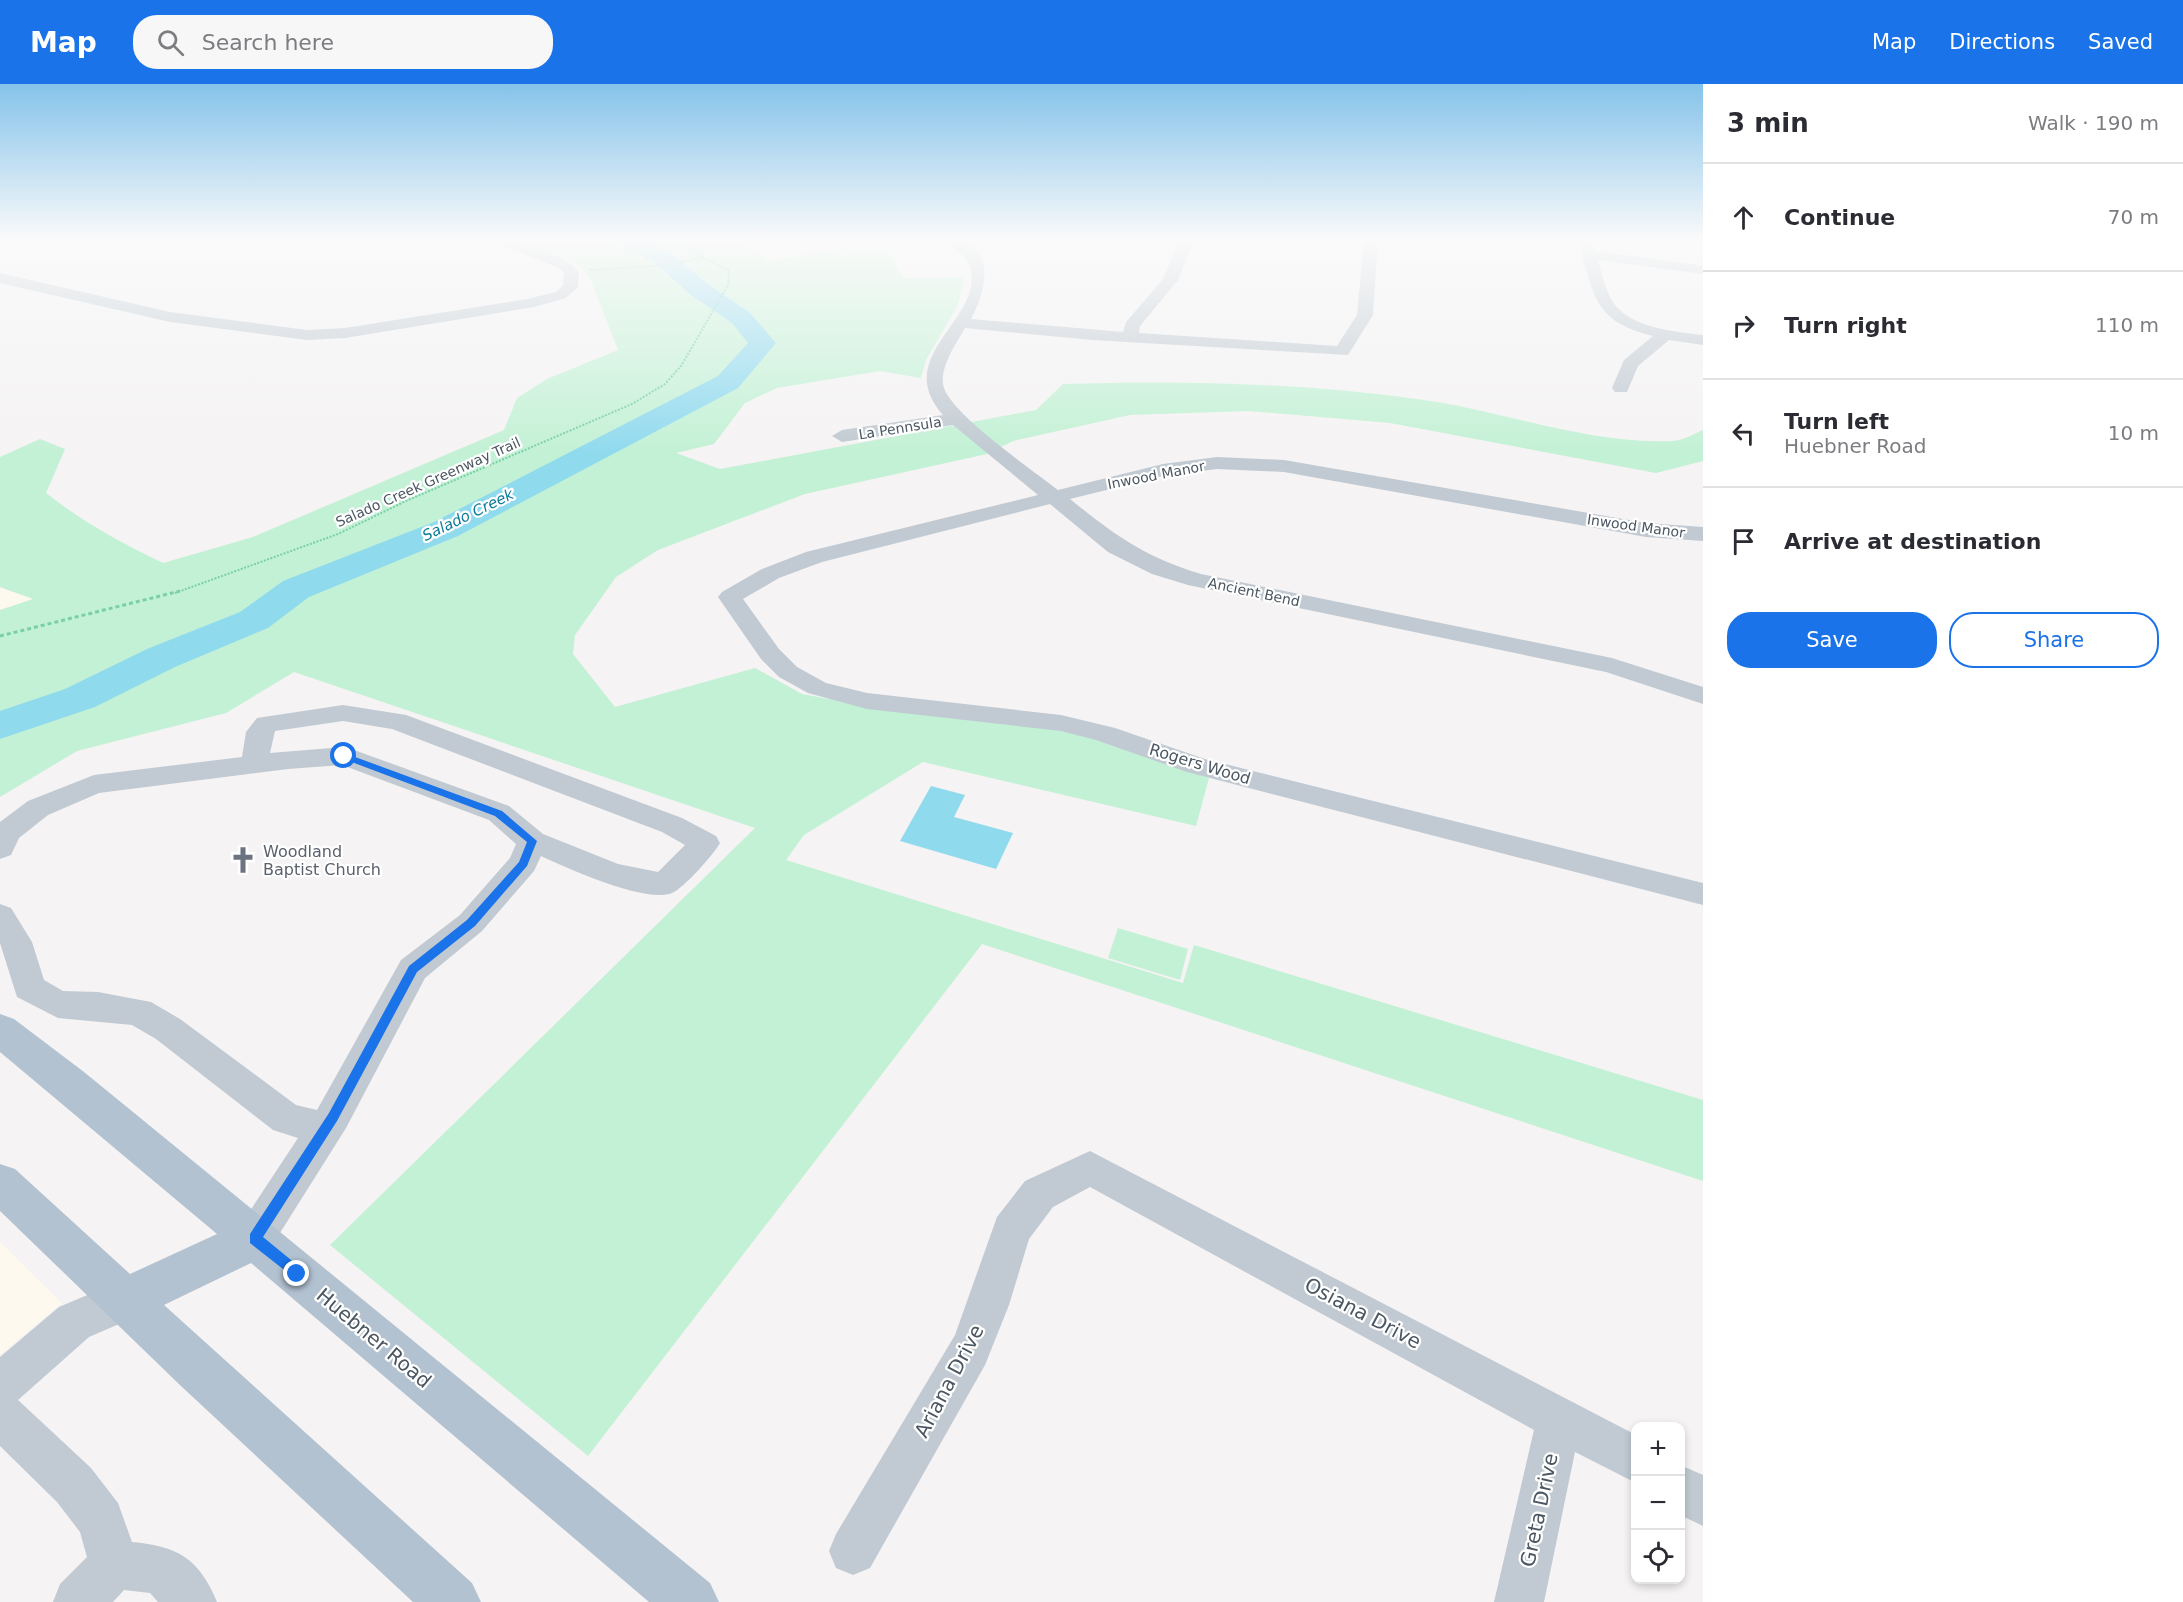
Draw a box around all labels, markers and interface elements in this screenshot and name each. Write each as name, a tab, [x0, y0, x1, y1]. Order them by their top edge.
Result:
search box	[133, 15, 553, 69]
text: Map	[30, 26, 97, 59]
icon: search	[154, 26, 187, 59]
text: Search here	[202, 30, 334, 55]
text: Map	[1872, 30, 1916, 54]
text: Directions	[1949, 30, 2055, 54]
text: Saved	[2088, 30, 2153, 54]
text: 3 min	[1727, 108, 1809, 138]
text: Walk · 190 m	[2028, 111, 2159, 135]
icon: ahead	[1727, 201, 1760, 234]
text: Continue	[1784, 205, 1895, 230]
text: 70 m	[2108, 205, 2159, 229]
icon: right	[1727, 309, 1760, 342]
text: Turn right	[1784, 313, 1907, 338]
text: 110 m	[2095, 313, 2159, 337]
text: Turn left	[1784, 409, 1889, 434]
street label: La Pennsula	[857, 414, 943, 442]
icon: left	[1727, 417, 1760, 450]
text: 10 m	[2108, 421, 2159, 445]
street label: Salado Creek Greenway Trail	[333, 434, 523, 530]
text: Huebner Road	[1784, 434, 1926, 458]
street label: Inwood Manor	[1106, 458, 1206, 492]
water label: Salado Creek	[419, 485, 517, 545]
street label: Inwood Manor	[1586, 511, 1686, 541]
icon: arrive	[1727, 525, 1760, 558]
text: Arrive at destination	[1784, 529, 2041, 554]
street label: Ancient Bend	[1207, 574, 1301, 610]
button: Save	[1727, 612, 1937, 668]
button: Share	[1949, 612, 2159, 668]
street label: Rogers Wood	[1147, 740, 1253, 788]
route start	[330, 742, 356, 768]
place label: Woodland Baptist Church	[263, 842, 381, 879]
church icon: Woodland Baptist Church	[228, 845, 258, 875]
route end	[283, 1260, 309, 1286]
street label: Osiana Drive	[1301, 1272, 1425, 1354]
street label: Huebner Road	[312, 1283, 436, 1393]
street label: Ariana Drive	[909, 1320, 989, 1442]
map controls	[1631, 1422, 1685, 1584]
button: +	[1631, 1422, 1685, 1476]
street label: Greta Drive	[1515, 1451, 1563, 1569]
button: −	[1631, 1476, 1685, 1530]
button: locate	[1631, 1530, 1685, 1584]

